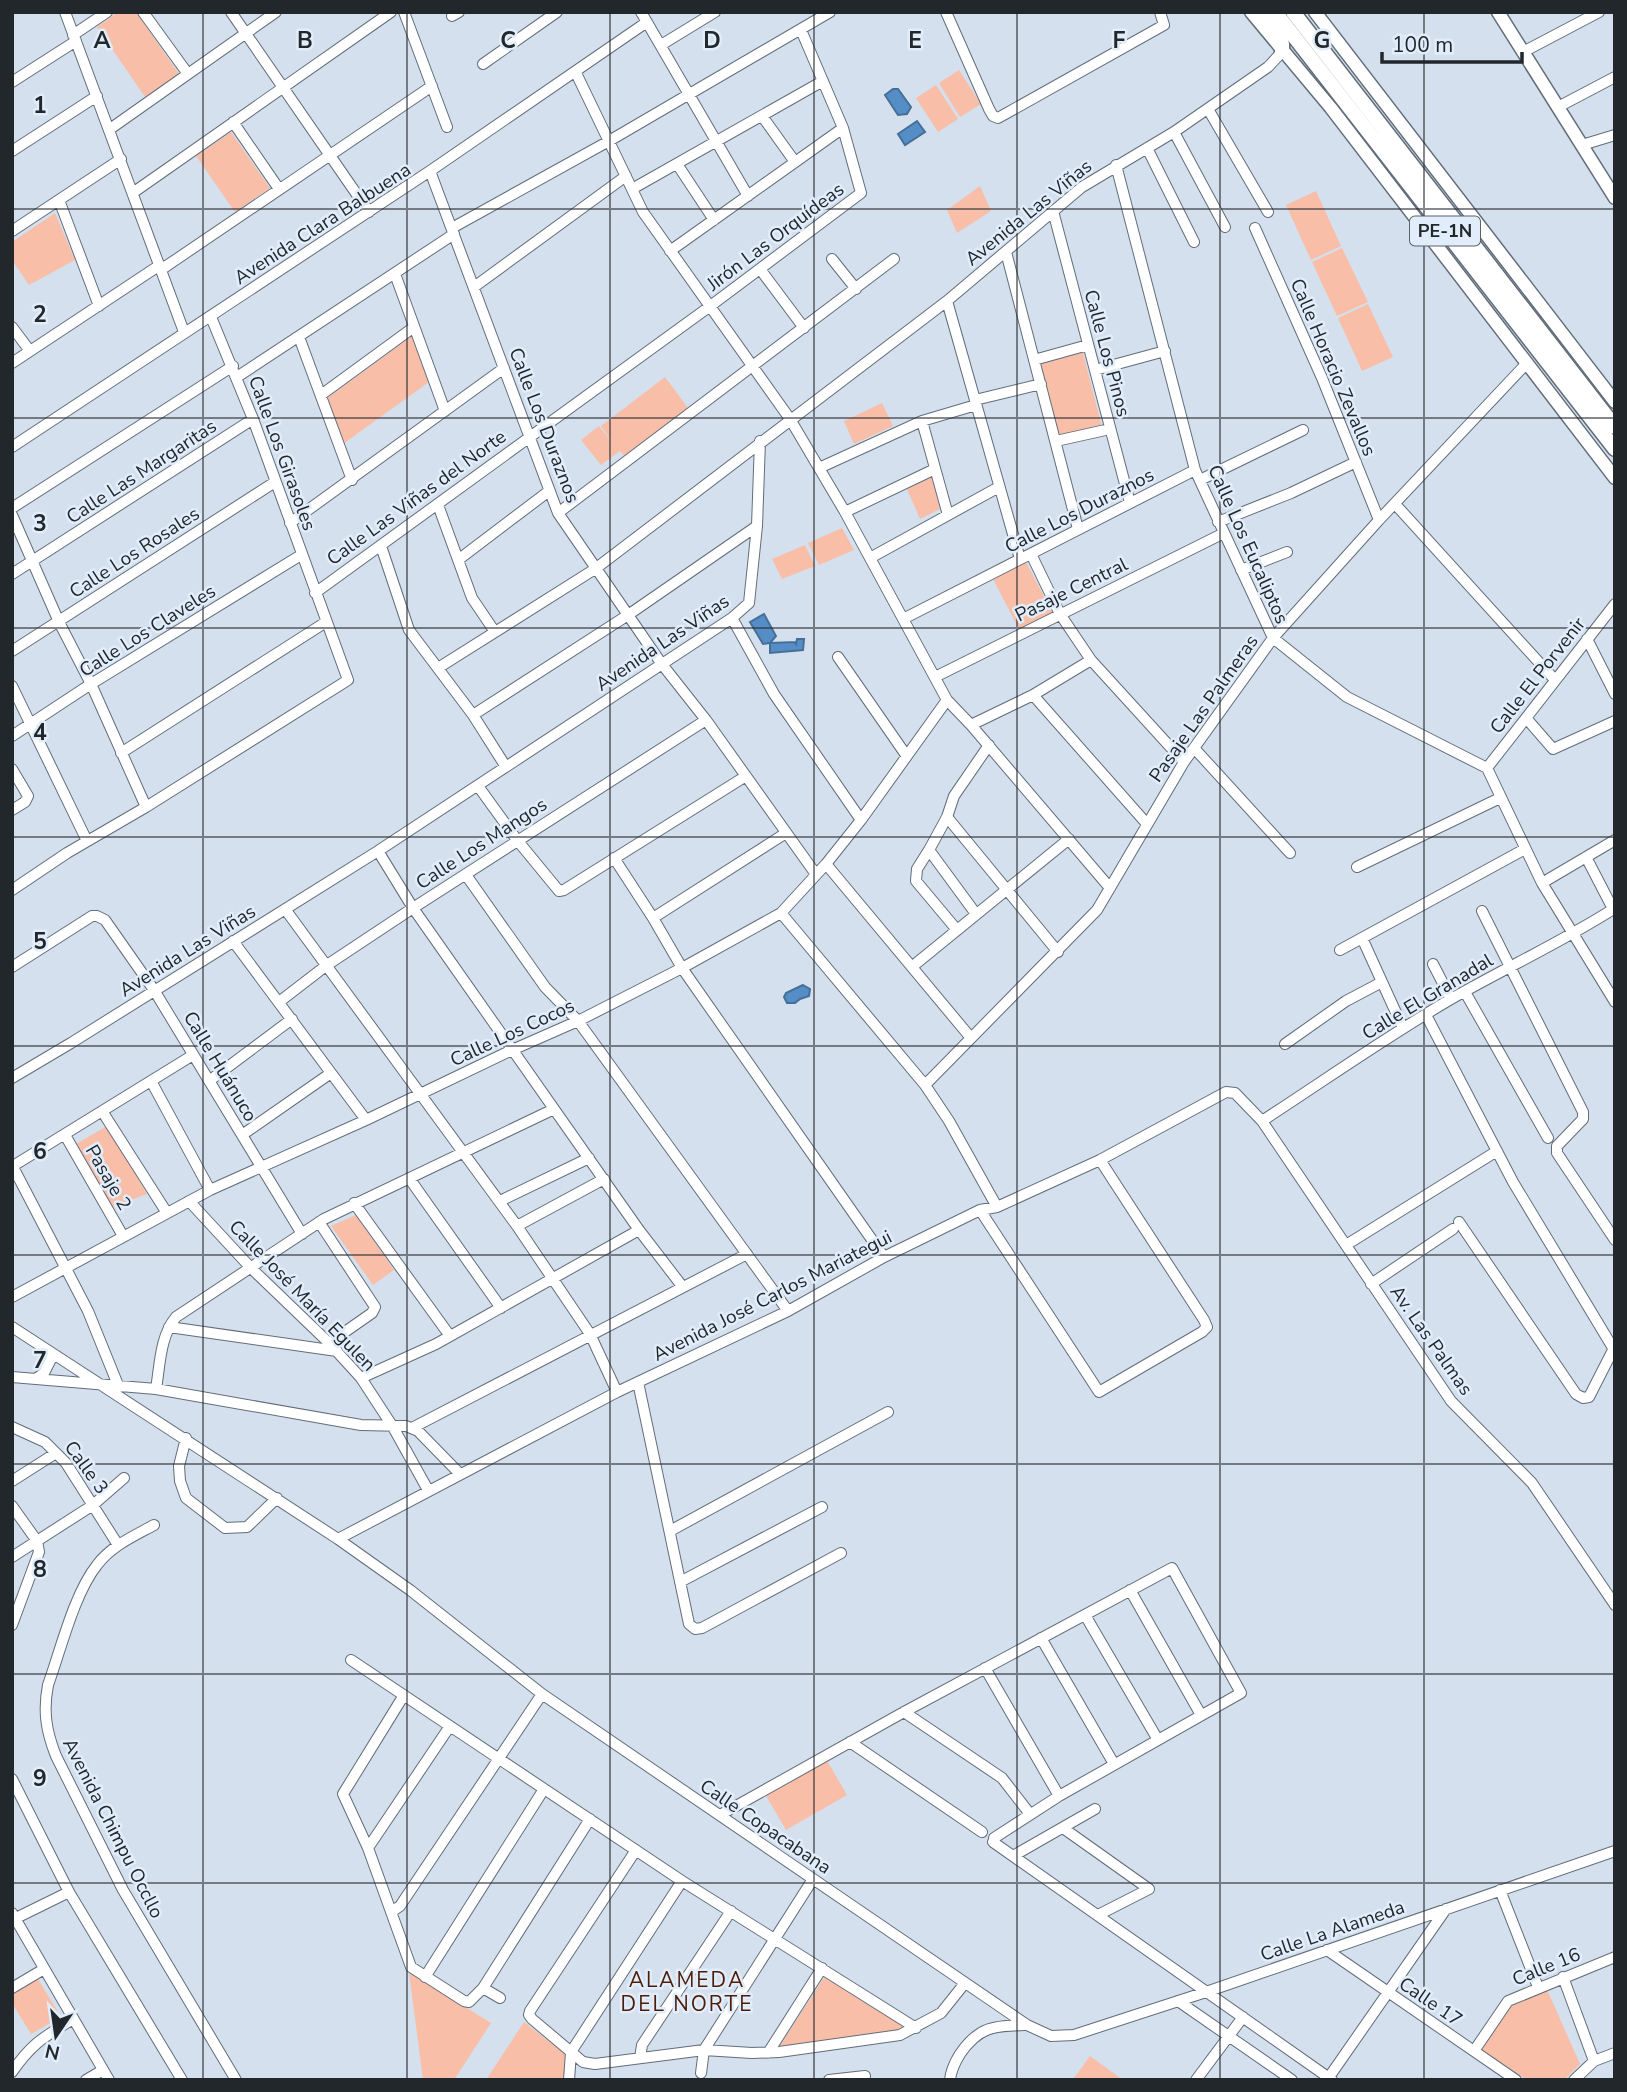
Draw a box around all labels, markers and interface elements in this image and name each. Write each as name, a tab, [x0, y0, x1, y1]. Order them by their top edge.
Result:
scale bar	[1382, 21, 1522, 65]
text: A	[93, 25, 111, 56]
text: B	[297, 25, 313, 56]
text: C	[500, 25, 516, 56]
text: D	[703, 25, 721, 56]
text: E	[908, 25, 922, 56]
text: F	[1113, 25, 1126, 56]
text: G	[1314, 25, 1330, 56]
text: 100 m	[1392, 31, 1453, 59]
text: 1	[33, 90, 47, 121]
street label: Avenida Las Viñas	[960, 154, 1098, 272]
street label: Avenida Clara Balbuena	[229, 157, 416, 291]
street label: Jirón Las Orquídeas	[701, 177, 850, 298]
road number: PE-1N	[1410, 216, 1480, 246]
street label: Calle Horacio Zevallos	[1284, 275, 1382, 460]
street label: Calle Los Pinos	[1078, 287, 1136, 420]
text: 2	[33, 299, 47, 330]
street label: Calle Los Duraznos	[502, 344, 586, 507]
street label: Calle Los Girasoles	[242, 372, 322, 534]
street label: Calle Las Margaritas	[61, 413, 222, 530]
street label: Calle Las Viñas del Norte	[322, 424, 512, 572]
street label: Calle Los Eucaliptos	[1201, 461, 1295, 628]
street label: Calle Los Duraznos	[1000, 462, 1159, 560]
street label: Calle Los Rosales	[64, 501, 205, 605]
text: 3	[33, 508, 47, 539]
street label: Pasaje Central	[1011, 551, 1132, 628]
street label: Calle Los Claveles	[74, 578, 221, 683]
street label: Avenida Las Viñas	[591, 588, 735, 697]
street label: Calle El Porvenir	[1484, 612, 1592, 739]
street label: Pasaje Las Palmeras	[1143, 630, 1264, 787]
text: 4	[33, 717, 47, 748]
street label: Calle Los Mangos	[411, 792, 552, 896]
street label: Avenida Las Viñas	[114, 898, 261, 1003]
text: 5	[33, 926, 47, 957]
street label: Calle El Granadal	[1357, 947, 1498, 1046]
street label: Calle Los Cocos	[446, 993, 579, 1073]
street label: Calle Huánuco	[177, 1006, 263, 1127]
text: 6	[33, 1136, 47, 1167]
street label: Pasaje 2	[79, 1140, 137, 1215]
street label: Calle José María Egulen	[223, 1214, 382, 1377]
street label: Avenida José Carlos Mariategui	[648, 1224, 896, 1368]
street label: Av. Las Palmas	[1384, 1280, 1479, 1401]
text: 7	[33, 1345, 47, 1376]
street label: Calle 3	[58, 1436, 114, 1500]
text: 8	[33, 1554, 47, 1585]
street label: Avenida Chimpu Occllo	[56, 1734, 170, 1923]
text: 9	[33, 1763, 47, 1794]
street label: Calle Copacabana	[695, 1773, 836, 1880]
street label: Calle La Alameda	[1257, 1894, 1408, 1968]
street label: Calle 16	[1508, 1941, 1584, 1992]
district label: ALAMEDA DEL NORTE	[621, 1966, 753, 2018]
street label: Calle 17	[1394, 1971, 1467, 2033]
north arrow	[21, 2001, 91, 2071]
text: N	[43, 2037, 62, 2066]

